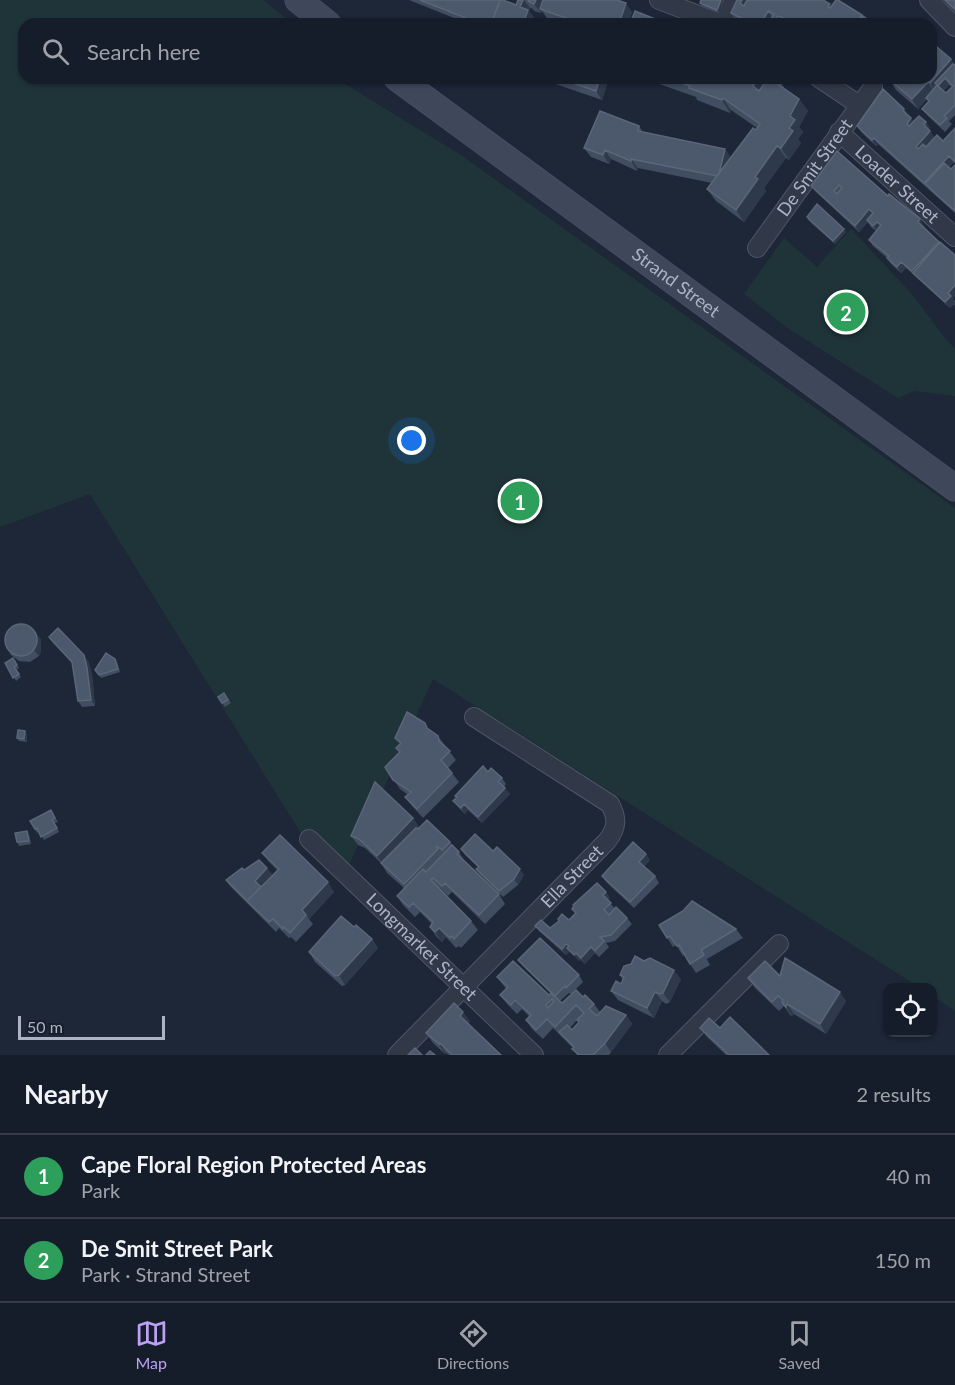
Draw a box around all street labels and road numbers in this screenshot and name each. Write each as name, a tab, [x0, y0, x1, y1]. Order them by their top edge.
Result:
street label: De Smit Street	[772, 114, 857, 220]
street label: Loader Street	[851, 140, 944, 228]
street label: Strand Street	[628, 243, 725, 322]
street label: Ella Street	[536, 839, 608, 912]
street label: Longmarket Street	[362, 888, 483, 1005]

